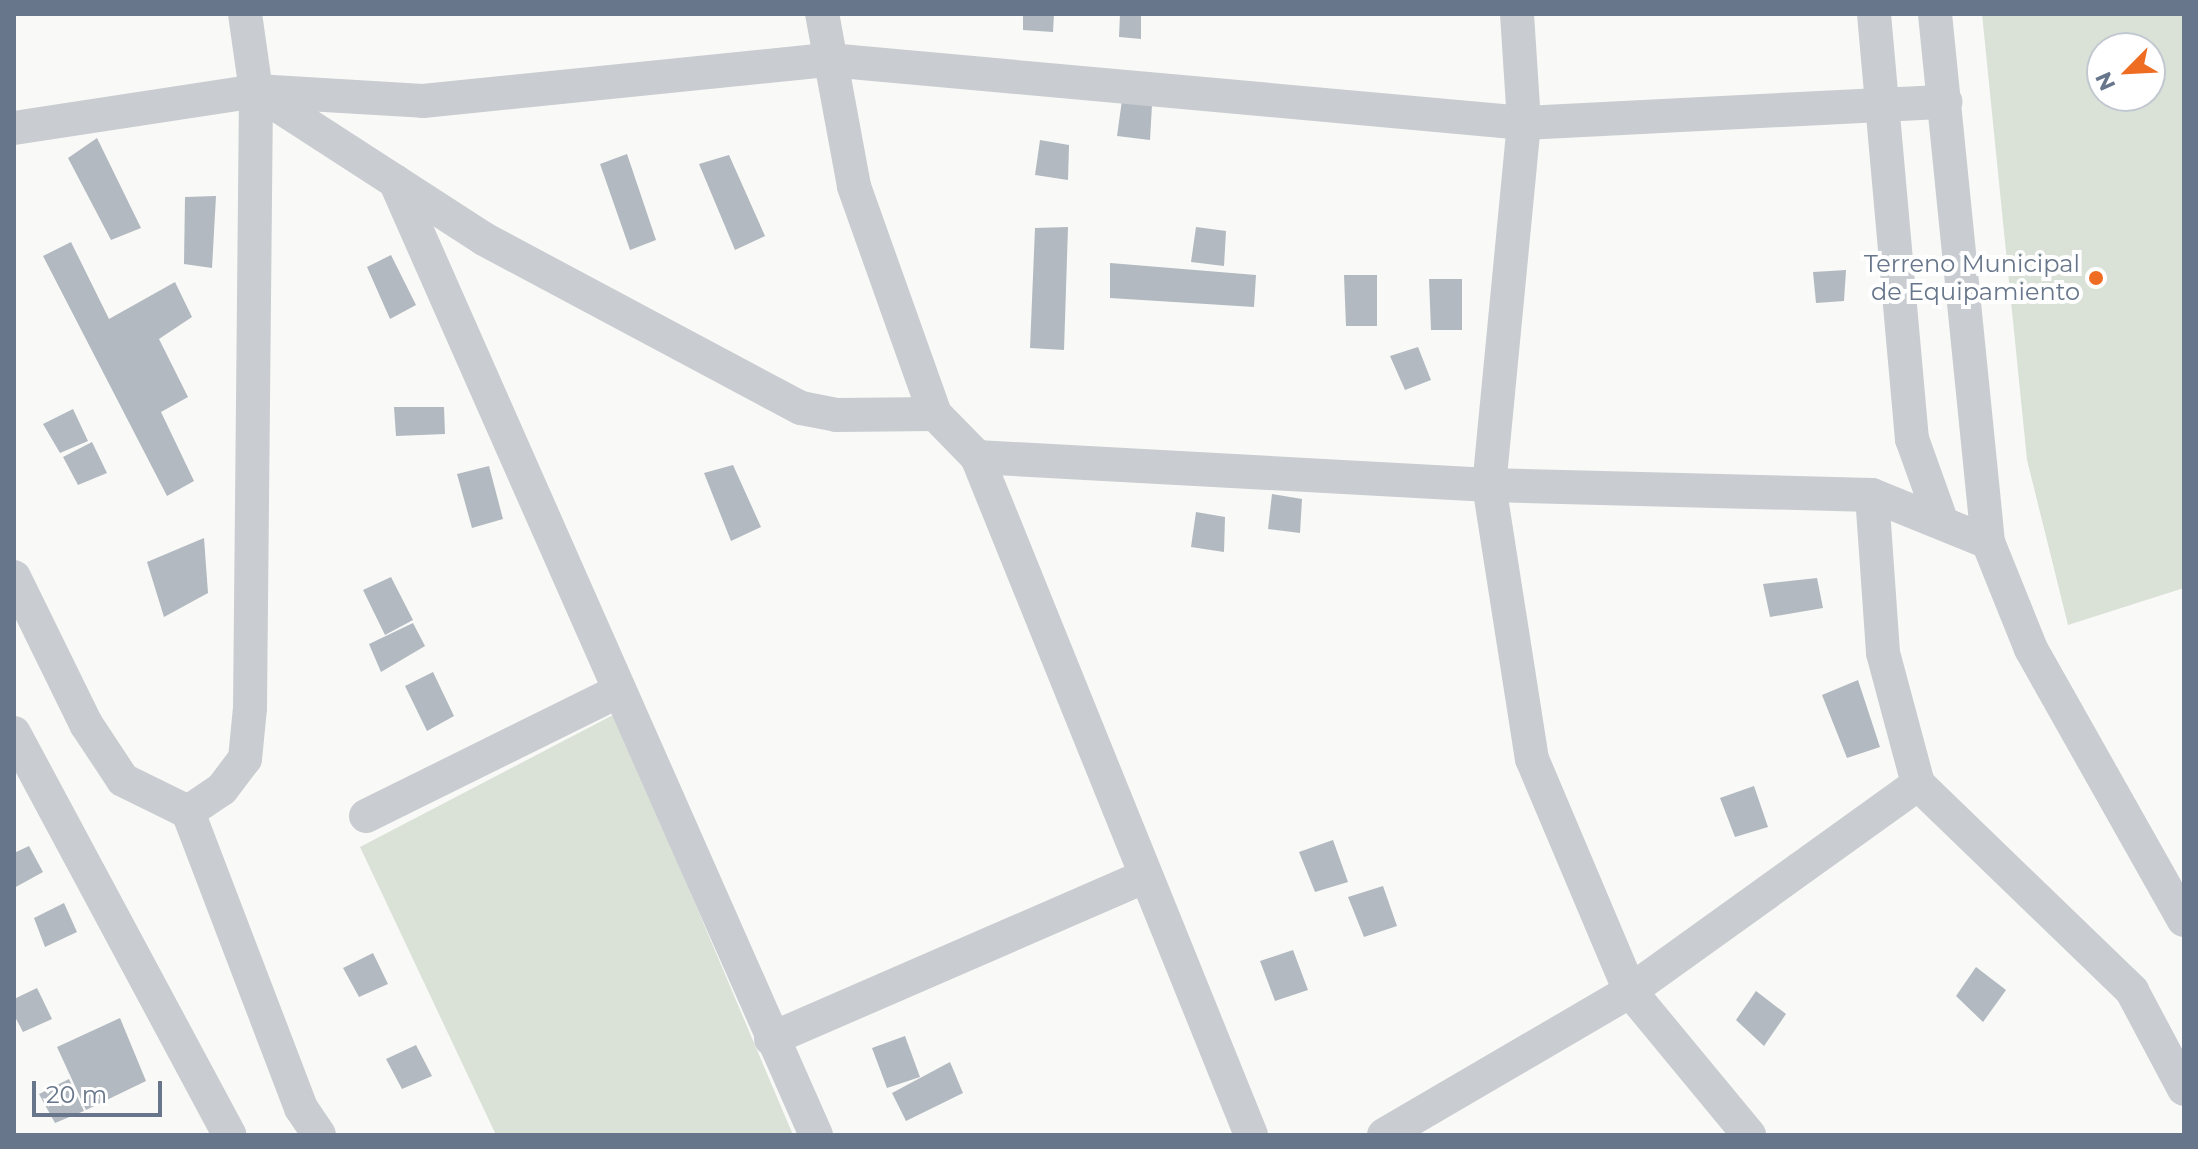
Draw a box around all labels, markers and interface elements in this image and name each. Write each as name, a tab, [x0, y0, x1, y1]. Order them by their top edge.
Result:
north arrow	[2086, 32, 2166, 112]
text: N	[2089, 68, 2121, 95]
place label: Terreno Municipal de Equipamiento	[1864, 250, 2080, 306]
marker: Terreno Municipal de Equipamiento	[2087, 269, 2105, 287]
scale bar	[36, 1065, 166, 1115]
text: 20 m	[46, 1080, 107, 1109]

